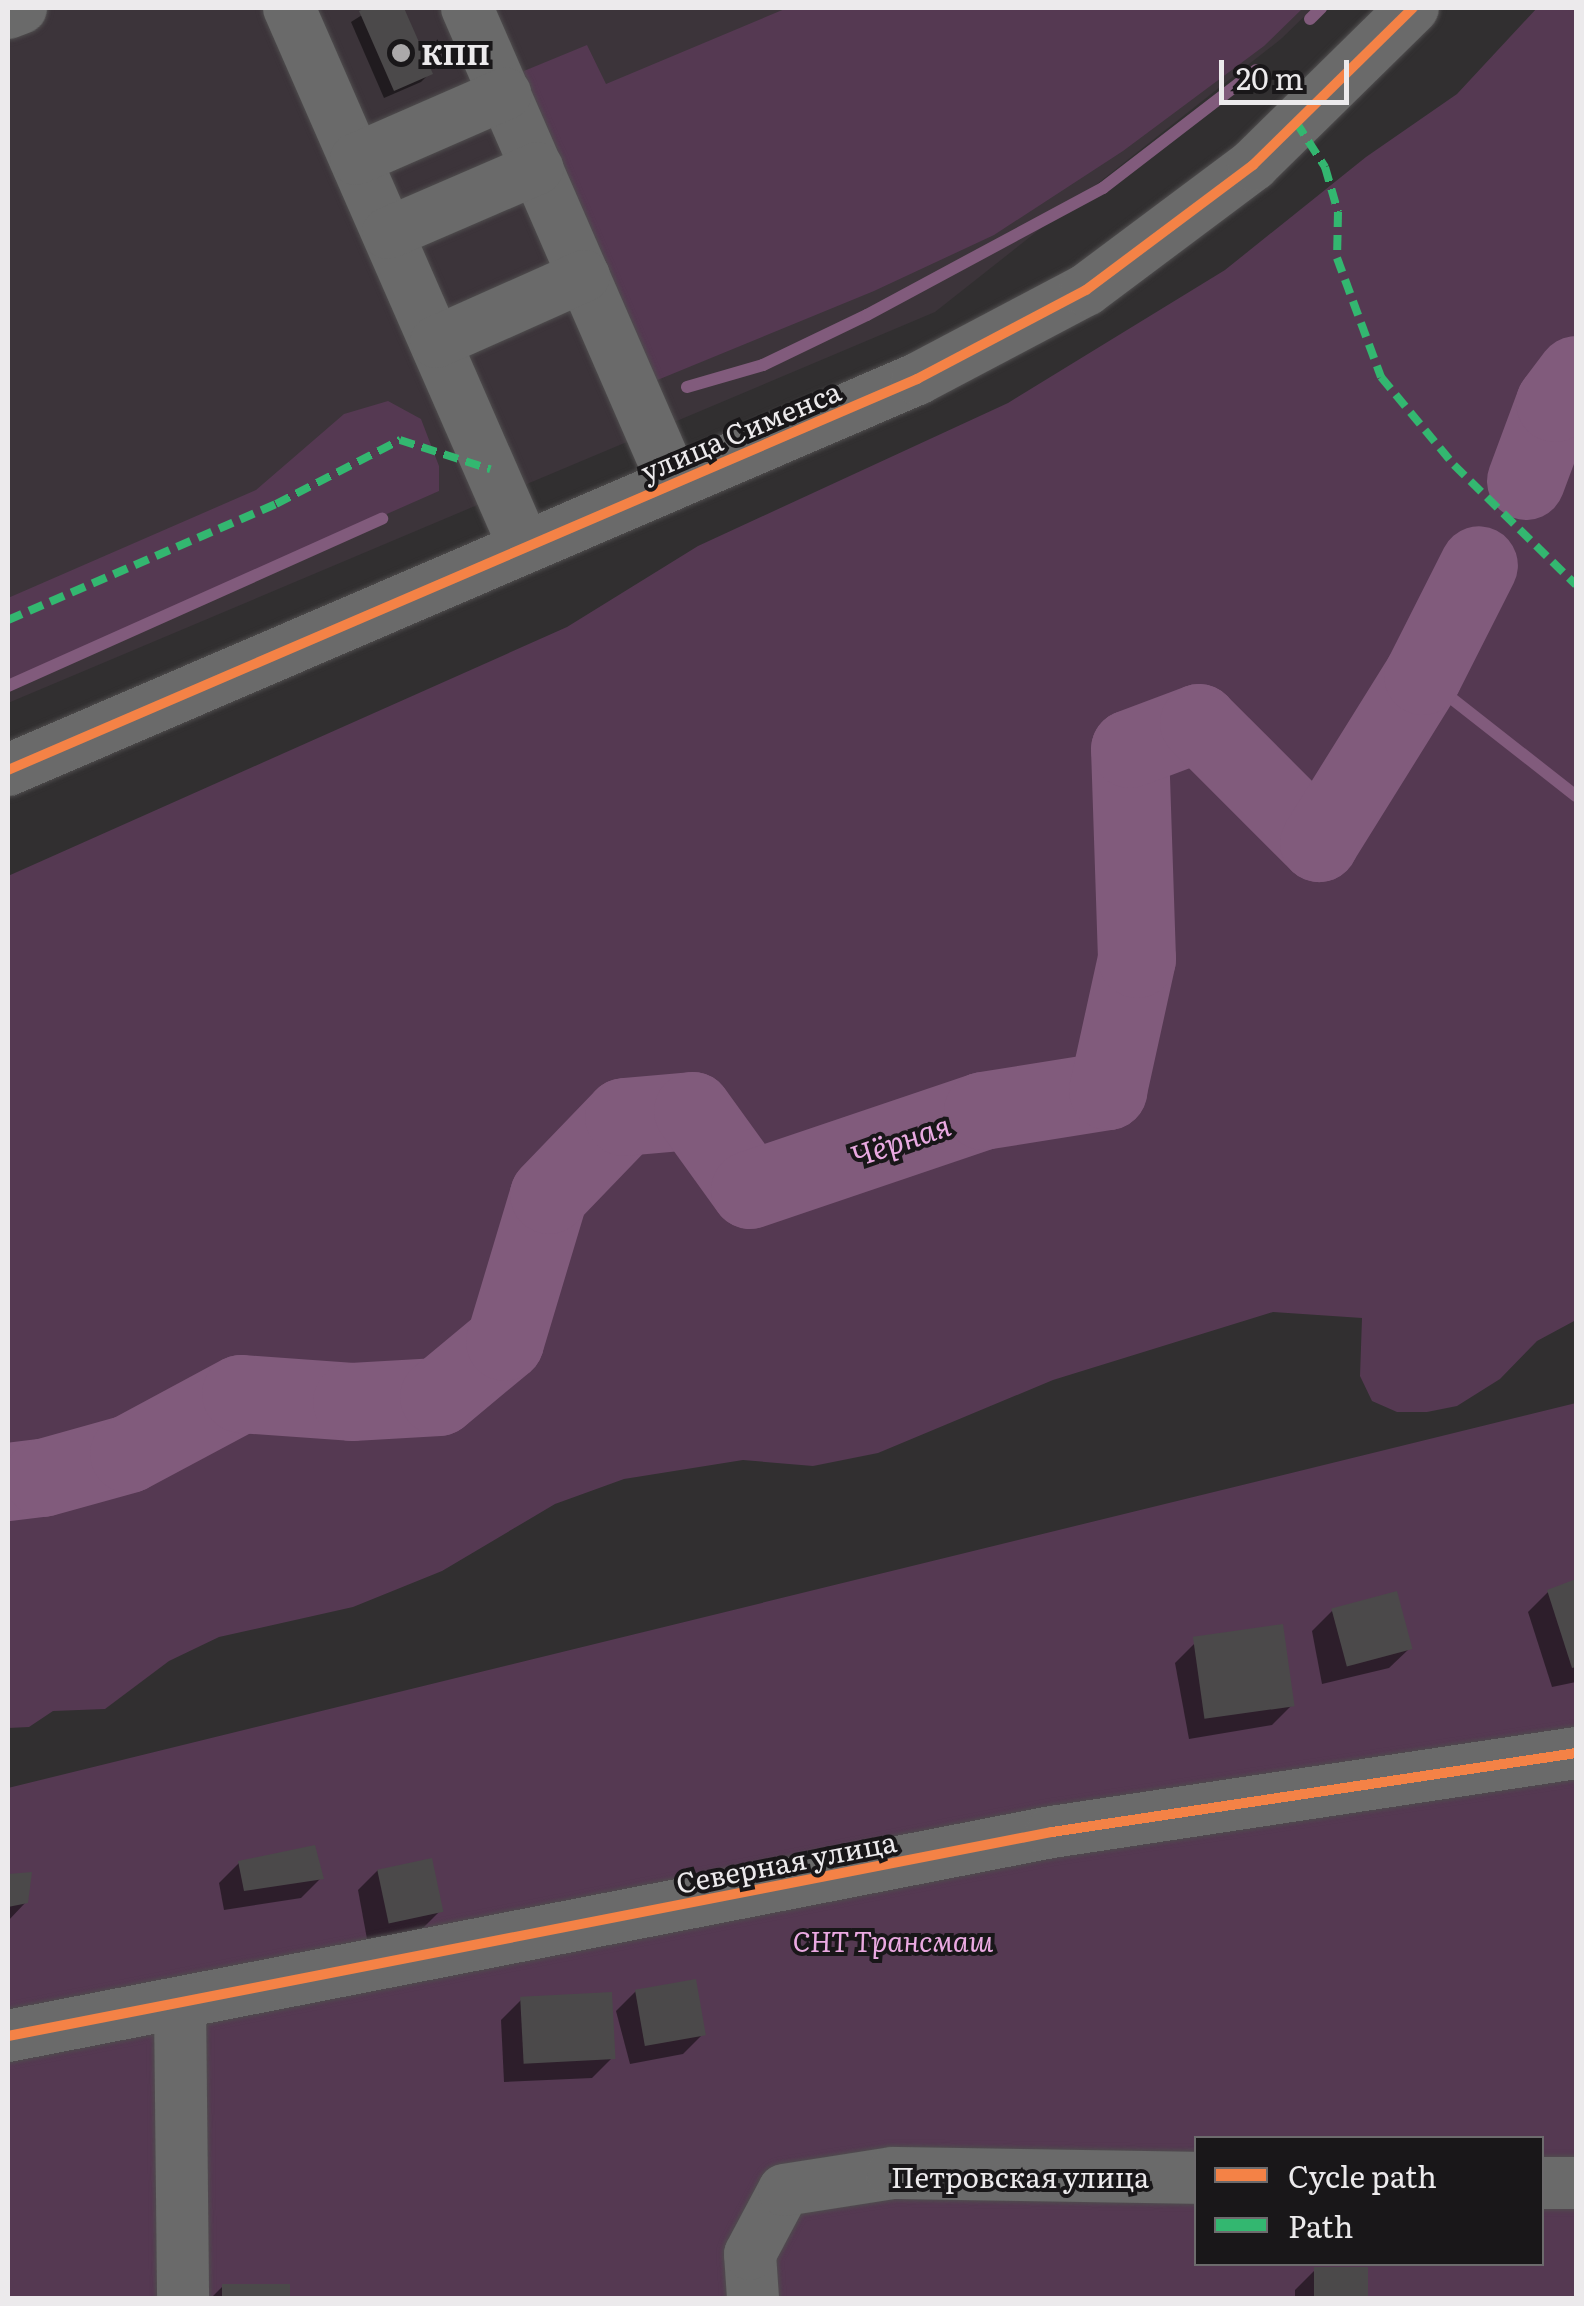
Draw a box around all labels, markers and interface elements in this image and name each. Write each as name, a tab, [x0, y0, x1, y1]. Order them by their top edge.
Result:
place label: КПП	[421, 36, 490, 70]
scale bar	[1224, 40, 1354, 102]
marker: КПП	[390, 42, 412, 64]
text: 20 m	[1236, 55, 1304, 99]
street label: улица Сименса	[635, 373, 845, 487]
water label: Чёрная	[846, 1105, 954, 1173]
street label: Северная улица	[673, 1823, 899, 1899]
park label: СНТ Трансмаш	[793, 1923, 993, 1957]
legend	[1194, 2136, 1544, 2266]
text: Cycle path	[1288, 2153, 1437, 2197]
street label: Петровская улица	[891, 2159, 1149, 2193]
text: Path	[1288, 2203, 1353, 2247]

